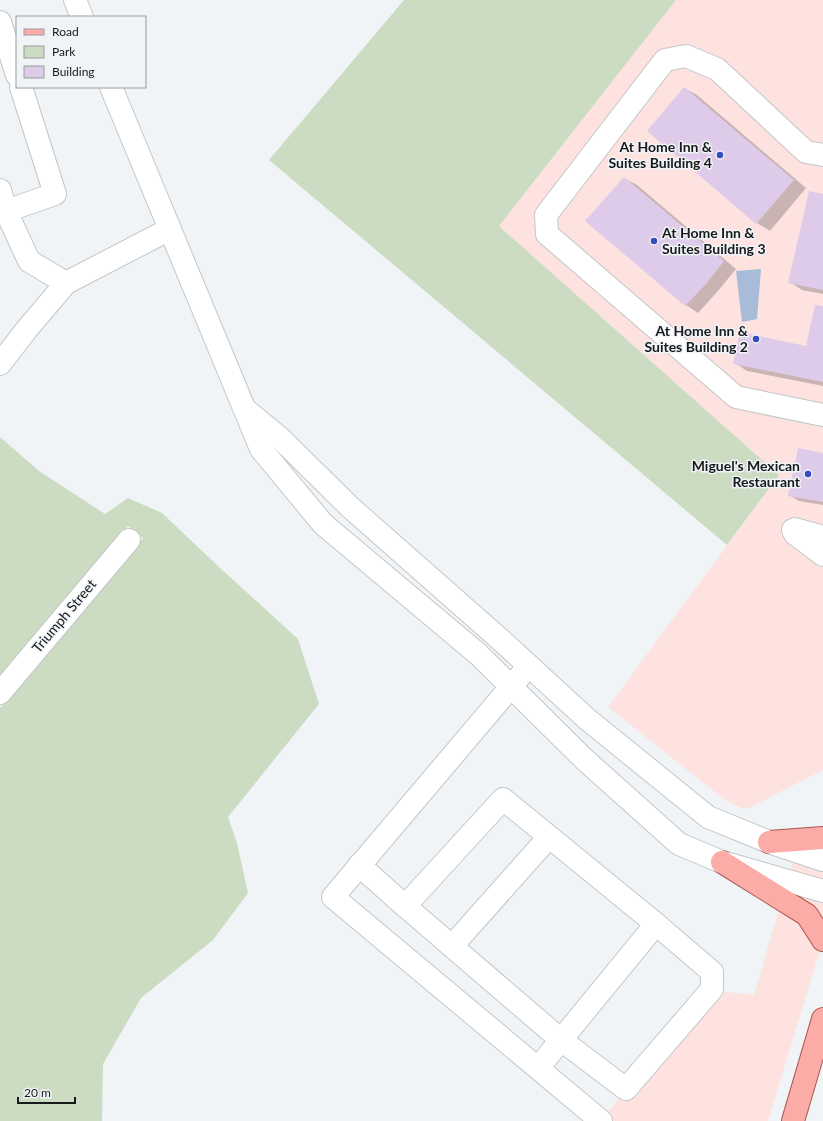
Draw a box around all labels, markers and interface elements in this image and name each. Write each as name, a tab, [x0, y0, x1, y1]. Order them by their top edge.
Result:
legend	[16, 16, 146, 88]
text: Road	[52, 24, 79, 39]
text: Park	[52, 44, 76, 59]
text: Building	[52, 64, 95, 79]
place label: At Home Inn & Suites Building 4	[608, 138, 713, 171]
marker: At Home Inn & Suites Building 4	[715, 150, 725, 160]
place label: At Home Inn & Suites Building 3	[661, 224, 766, 257]
marker: At Home Inn & Suites Building 3	[649, 236, 659, 246]
place label: At Home Inn & Suites Building 2	[644, 322, 749, 355]
marker: At Home Inn & Suites Building 2	[751, 334, 761, 344]
place label: Miguel's Mexican Restaurant	[692, 457, 801, 490]
marker: Miguel's Mexican Restaurant	[803, 469, 813, 479]
street label: Triumph Street	[28, 576, 99, 656]
scale bar	[18, 1079, 75, 1105]
text: 20 m	[24, 1085, 51, 1100]

